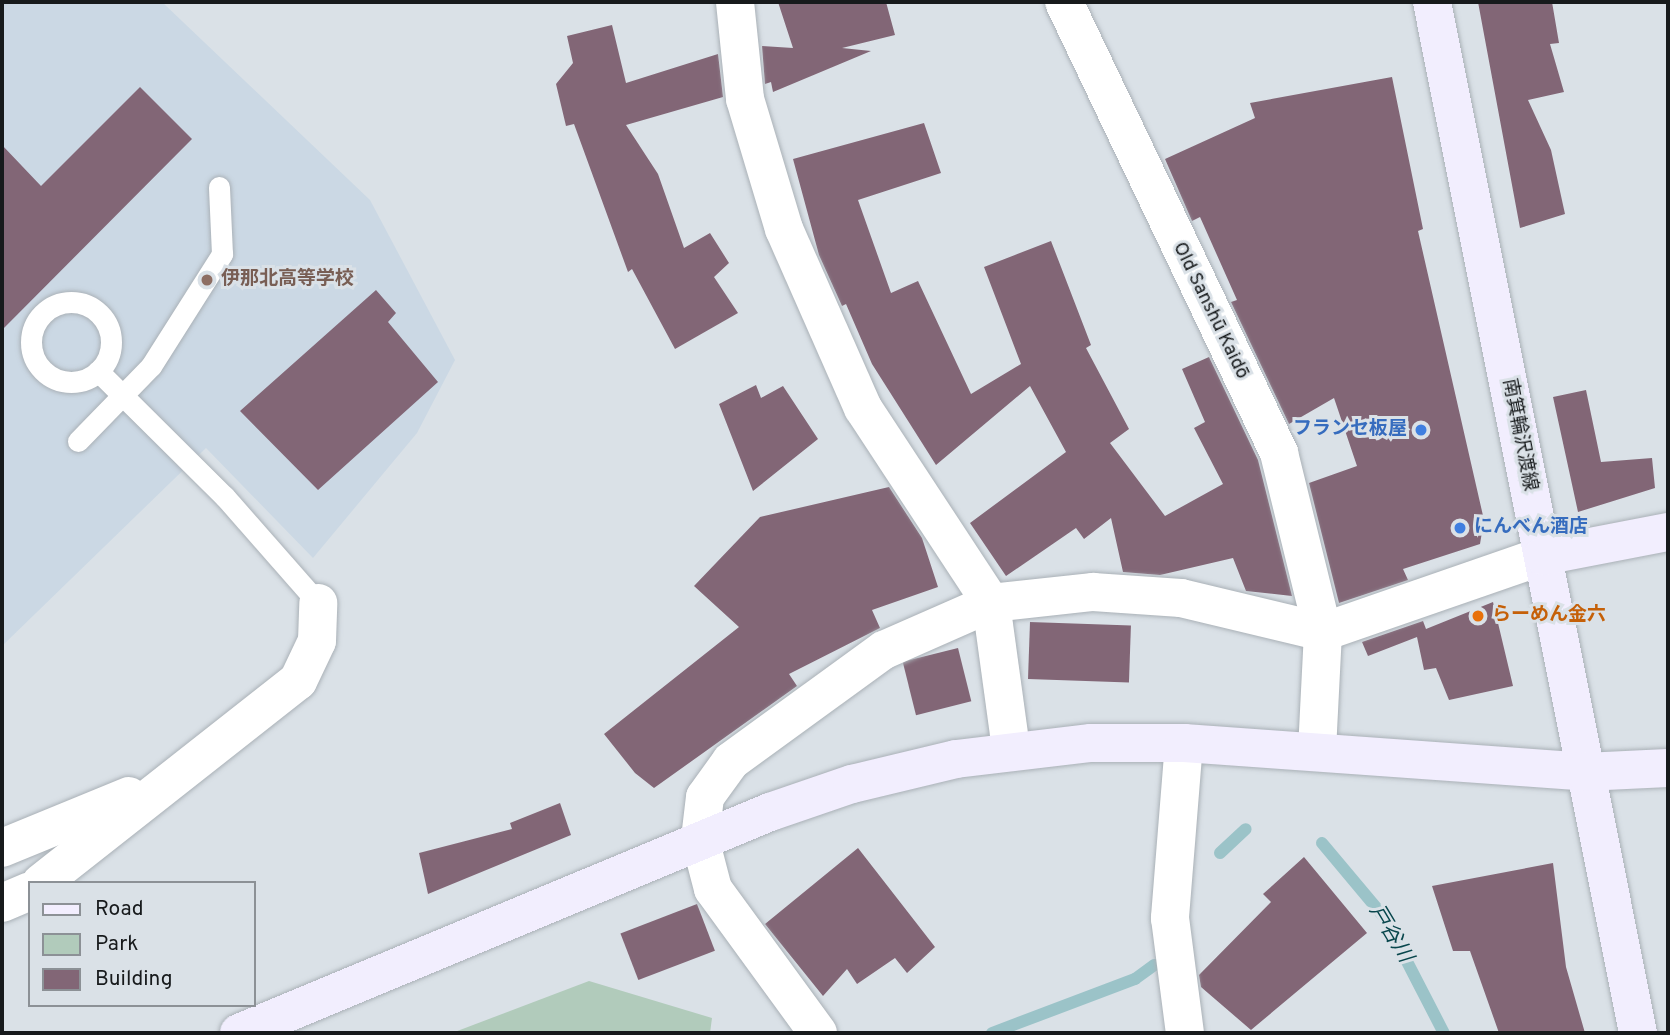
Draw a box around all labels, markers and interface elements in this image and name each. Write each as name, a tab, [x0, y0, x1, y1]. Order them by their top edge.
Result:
street label: Old Sanshū Kaidō	[1167, 239, 1253, 383]
place label: 伊那北高等学校	[221, 269, 354, 291]
marker: 伊那北高等学校	[199, 272, 215, 288]
street label: 南箕輪沢渡線	[1497, 377, 1541, 493]
place label: フランセ板屋	[1293, 419, 1407, 441]
marker: フランセ板屋	[1413, 422, 1429, 438]
place label: にんべん酒店	[1474, 517, 1588, 539]
marker: にんべん酒店	[1452, 520, 1468, 536]
place label: らーめん金六	[1492, 605, 1606, 627]
marker: らーめん金六	[1470, 608, 1486, 624]
legend	[28, 881, 256, 1007]
text: Road	[95, 896, 144, 923]
water label: 戸谷川	[1363, 901, 1417, 967]
text: Park	[95, 931, 138, 958]
text: Building	[95, 966, 173, 993]

